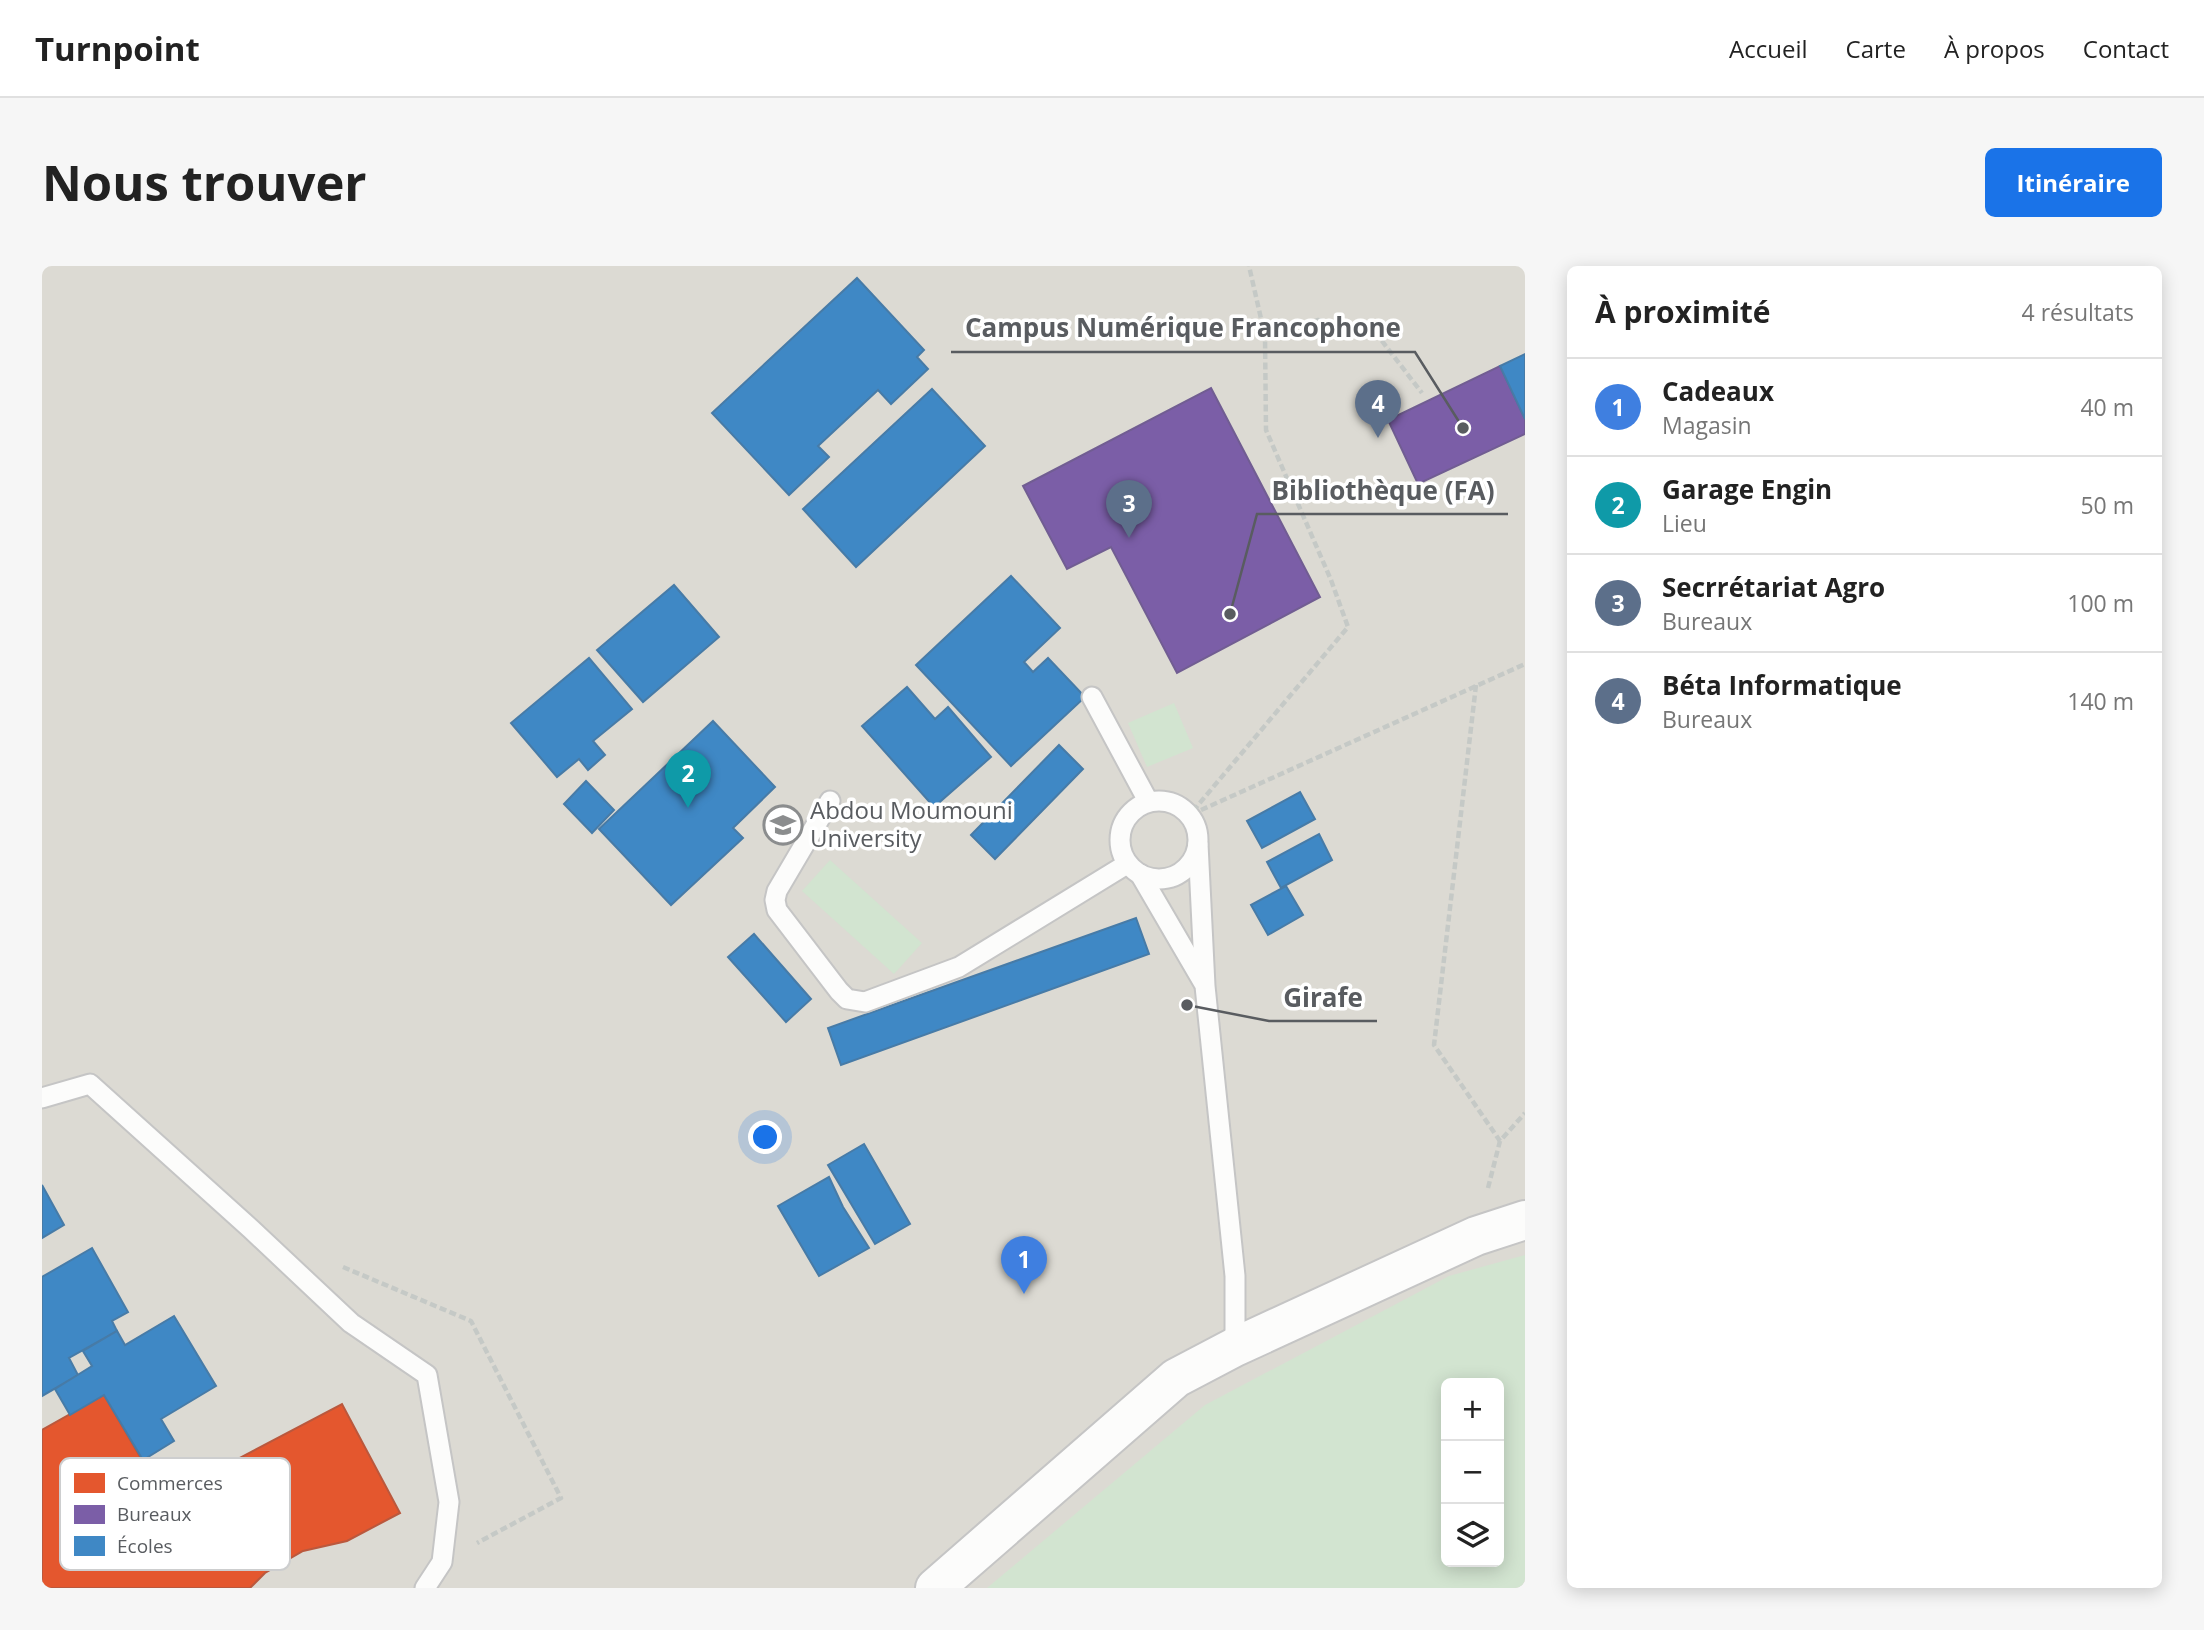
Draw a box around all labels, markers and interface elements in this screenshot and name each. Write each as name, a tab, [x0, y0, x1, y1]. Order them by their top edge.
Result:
text: Turnpoint	[35, 26, 200, 71]
text: Accueil	[1729, 32, 1808, 65]
text: Carte	[1846, 32, 1906, 65]
text: À propos	[1944, 32, 2045, 65]
text: Contact	[2083, 32, 2169, 65]
button: Itinéraire	[1985, 148, 2162, 217]
text: Nous trouver	[42, 149, 367, 215]
text: À proximité	[1595, 291, 1771, 332]
text: 4 résultats	[2022, 296, 2134, 328]
callout: Campus Numérique Francophone	[951, 305, 1415, 352]
text: Campus Numérique Francophone	[965, 309, 1401, 345]
text: Cadeaux	[1662, 373, 1774, 409]
pin: 4	[1355, 380, 1401, 438]
text: 1	[1611, 391, 1625, 423]
text: 40 m	[2080, 391, 2134, 423]
text: Magasin	[1662, 409, 1752, 441]
callout: Bibliothèque (FA)	[1257, 467, 1508, 514]
text: Garage Engin	[1662, 471, 1832, 507]
text: Bibliothèque (FA)	[1271, 472, 1495, 508]
pin: 3	[1106, 480, 1152, 538]
text: 2	[1611, 489, 1625, 521]
text: 50 m	[2080, 489, 2134, 521]
text: Lieu	[1662, 507, 1707, 539]
text: Secrrétariat Agro	[1662, 569, 1885, 605]
text: 3	[1611, 587, 1625, 619]
text: 100 m	[2067, 587, 2134, 619]
text: Bureaux	[1662, 605, 1752, 637]
text: Béta Informatique	[1662, 667, 1902, 703]
text: 4	[1611, 685, 1625, 717]
text: 140 m	[2067, 685, 2134, 717]
text: Bureaux	[1662, 703, 1752, 735]
pin: 2	[665, 750, 711, 808]
place label: Abdou Moumouni University	[810, 793, 1013, 854]
school or university icon: Abdou Moumouni University	[762, 804, 804, 846]
callout: Girafe	[1269, 974, 1377, 1021]
text: Girafe	[1283, 979, 1363, 1015]
your location	[748, 1120, 782, 1154]
pin: 1	[1001, 1236, 1047, 1294]
map controls	[1441, 1378, 1504, 1567]
button: +	[1441, 1378, 1504, 1441]
button: −	[1441, 1441, 1504, 1504]
legend	[60, 1458, 290, 1570]
text: Commerces	[117, 1470, 223, 1496]
text: Bureaux	[117, 1501, 192, 1527]
button: layers	[1441, 1504, 1504, 1567]
text: Écoles	[117, 1533, 173, 1559]

